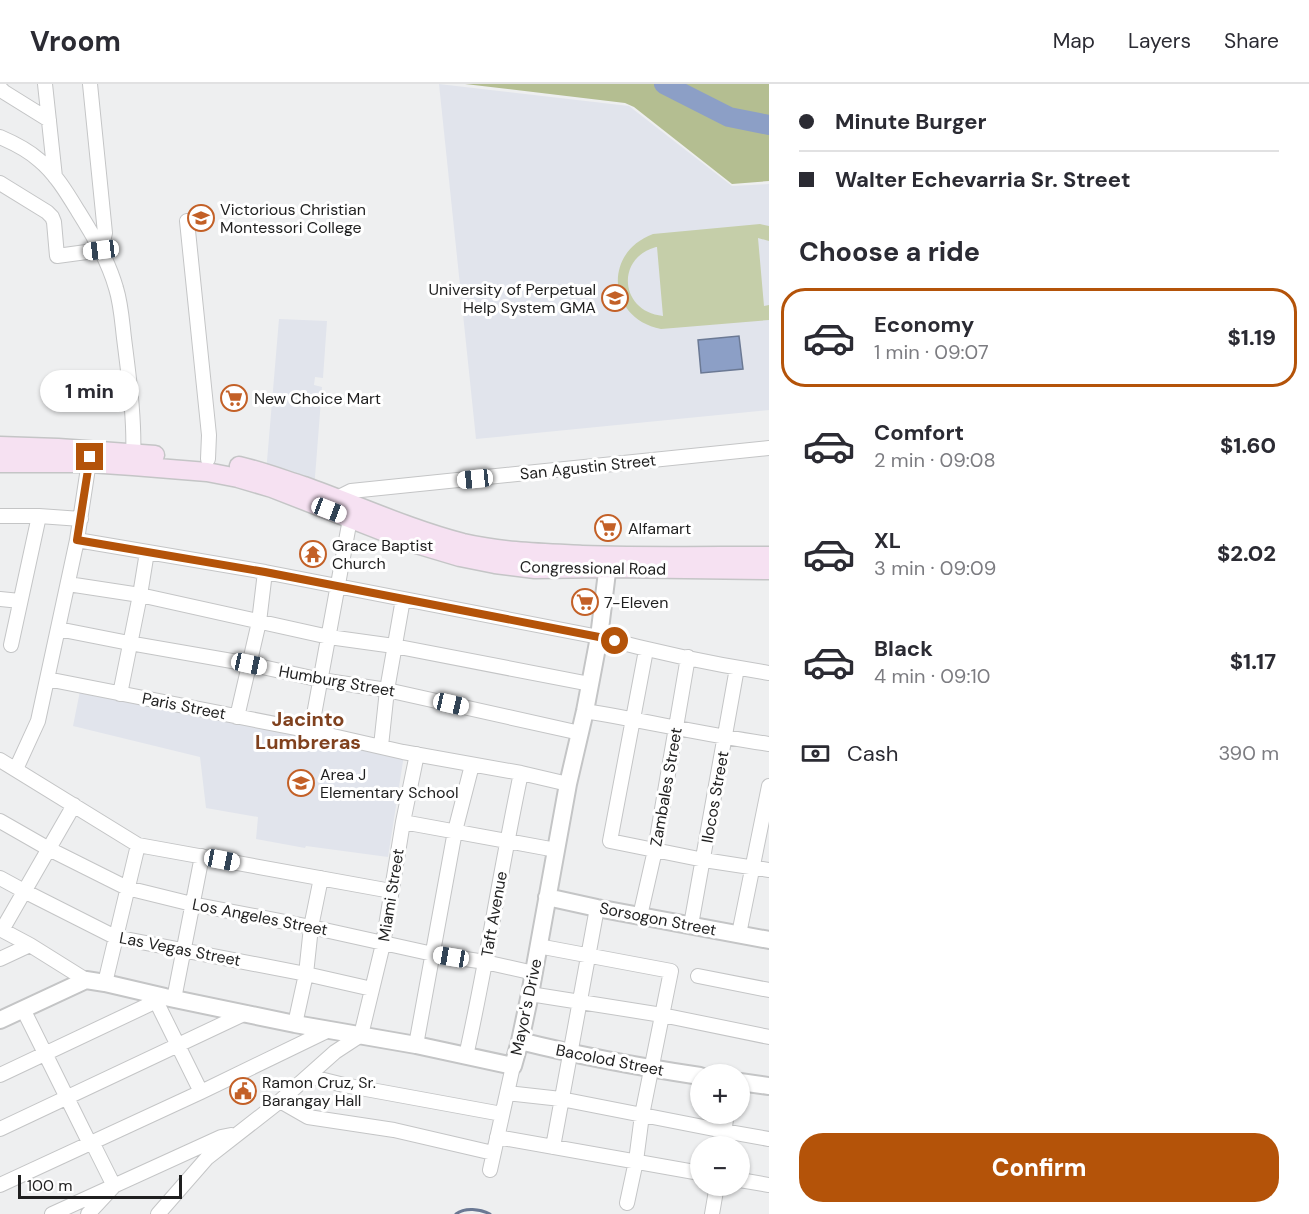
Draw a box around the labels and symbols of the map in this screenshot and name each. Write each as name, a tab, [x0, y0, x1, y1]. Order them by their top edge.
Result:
place label: Victorious Christian Montessori College	[220, 199, 366, 238]
school or university icon: Victorious Christian Montessori College	[186, 203, 216, 233]
car	[82, 239, 120, 261]
place label: University of Perpetual Help System GMA	[429, 279, 596, 318]
school or university icon: University of Perpetual Help System GMA	[600, 283, 630, 313]
callout: 1 min	[40, 370, 140, 412]
supermarket icon: New Choice Mart	[219, 383, 249, 413]
place label: New Choice Mart	[254, 388, 381, 409]
route end	[76, 443, 103, 470]
street label: San Agustin Street	[519, 449, 657, 485]
car	[456, 468, 494, 490]
car	[309, 495, 349, 525]
supermarket icon: Alfamart	[593, 513, 623, 543]
place label: Alfamart	[628, 518, 691, 539]
place label: Grace Baptist Church	[332, 535, 433, 574]
temple icon: Grace Baptist Church	[298, 539, 328, 569]
street label: Congressional Road	[520, 556, 666, 580]
supermarket icon: 7-Eleven	[570, 587, 600, 617]
place label: 7-Eleven	[604, 592, 668, 613]
route start	[601, 627, 628, 654]
car	[230, 651, 268, 677]
street label: Humburg Street	[277, 660, 397, 702]
street label: Paris Street	[140, 688, 228, 724]
car	[431, 691, 471, 717]
district label: Jacinto Lumbreras	[255, 706, 361, 755]
street label: Zambales Street	[645, 726, 687, 848]
street label: Ilocos Street	[697, 749, 733, 845]
place label: Area J Elementary School	[320, 764, 458, 803]
school or university icon: Area J Elementary School	[286, 768, 316, 798]
street label: Miami Street	[373, 847, 409, 943]
car	[203, 848, 241, 872]
street label: Taft Avenue	[476, 869, 512, 959]
street label: Los Angeles Street	[190, 894, 330, 940]
street label: Sorsogon Street	[598, 897, 718, 941]
street label: Las Vegas Street	[117, 927, 243, 971]
car	[432, 945, 470, 969]
street label: Mayor's Drive	[506, 957, 546, 1057]
street label: Bacolod Street	[554, 1039, 666, 1081]
place label: Ramon Cruz, Sr. Barangay Hall	[262, 1072, 376, 1111]
public building icon: Ramon Cruz, Sr. Barangay Hall	[228, 1076, 258, 1106]
scale bar	[18, 1172, 182, 1200]

